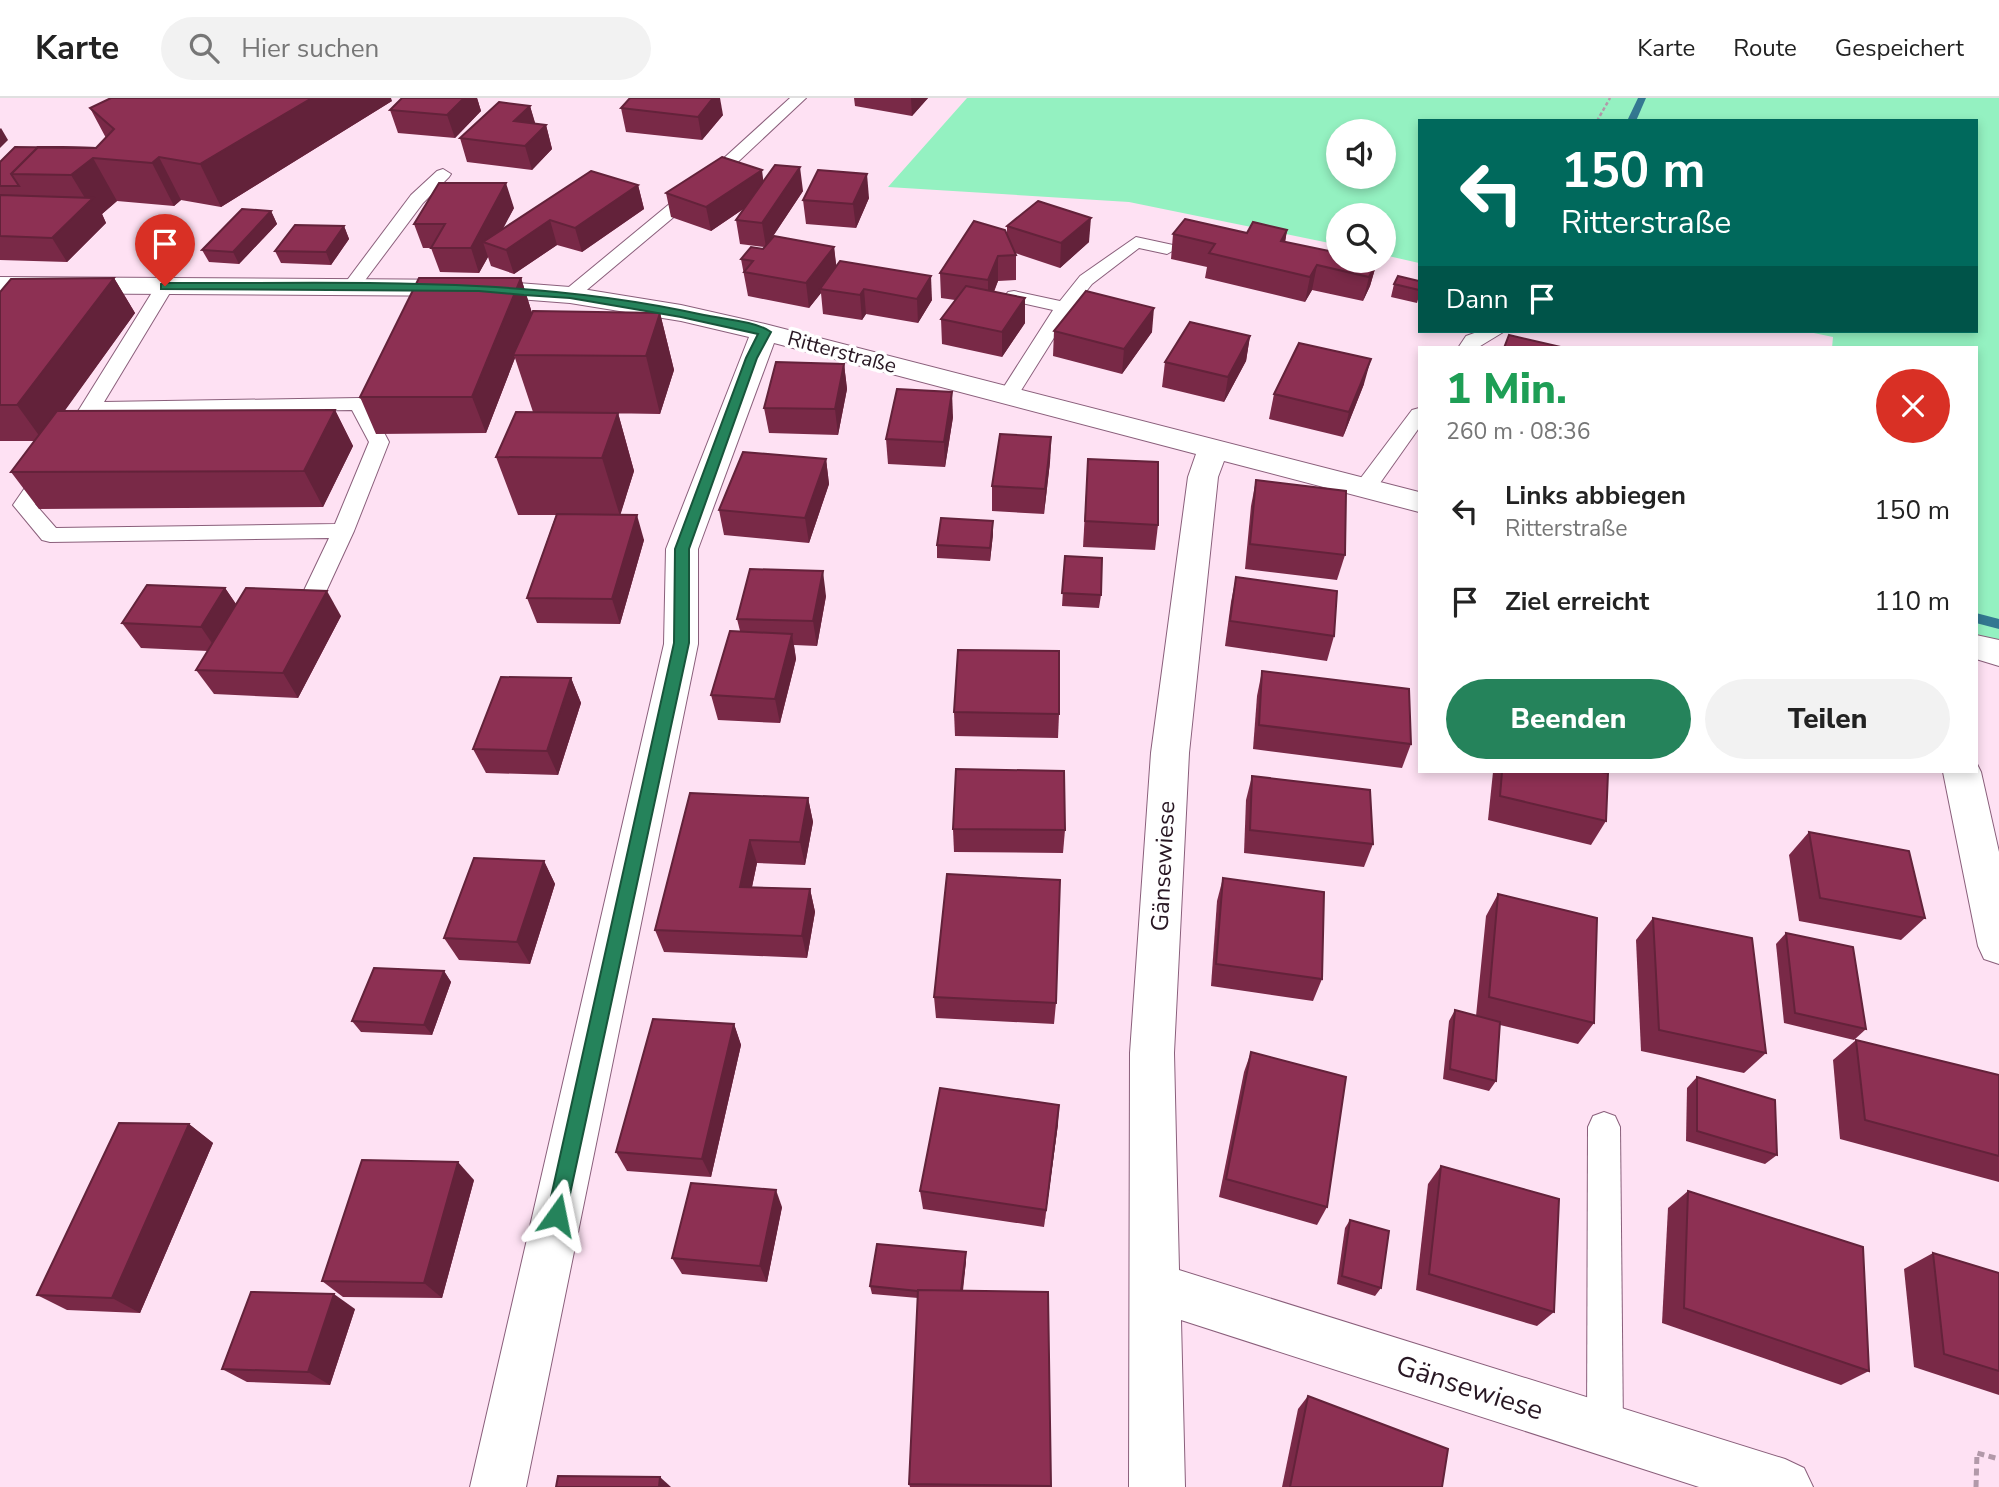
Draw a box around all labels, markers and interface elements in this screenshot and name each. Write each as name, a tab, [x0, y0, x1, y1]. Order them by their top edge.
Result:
search box	[161, 17, 651, 80]
text: Karte	[35, 26, 119, 71]
icon: search	[185, 29, 223, 67]
text: Hier suchen	[241, 31, 379, 66]
text: Karte	[1637, 32, 1695, 64]
text: Route	[1733, 32, 1797, 64]
text: Gespeichert	[1835, 32, 1964, 64]
map controls	[1326, 119, 1396, 273]
button: sound	[1326, 119, 1396, 189]
text: 150 m	[1561, 137, 1705, 204]
icon: left	[1446, 147, 1537, 238]
text: Ritterstraße	[1561, 201, 1731, 244]
button: search	[1326, 203, 1396, 273]
pin	[135, 214, 195, 286]
icon: arrive	[146, 225, 184, 263]
icon: arrive	[1523, 280, 1561, 318]
text: Dann	[1446, 282, 1509, 317]
street label: Ritterstraße	[784, 324, 900, 380]
text: 1 Min.	[1446, 361, 1567, 418]
button: close	[1876, 369, 1950, 443]
text: 260 m · 08:36	[1446, 416, 1591, 447]
text: Links abbiegen	[1505, 478, 1686, 513]
icon: left	[1446, 492, 1484, 530]
text: 150 m	[1874, 493, 1950, 528]
text: Ritterstraße	[1505, 513, 1627, 544]
icon: arrive	[1446, 583, 1484, 621]
text: Ziel erreicht	[1505, 584, 1649, 619]
text: 110 m	[1874, 584, 1950, 619]
button: Beenden	[1446, 679, 1691, 759]
button: Teilen	[1705, 679, 1950, 759]
street label: Gänsewiese	[1144, 800, 1182, 932]
position arrow	[520, 1178, 594, 1252]
street label: Gänsewiese	[1391, 1346, 1548, 1430]

